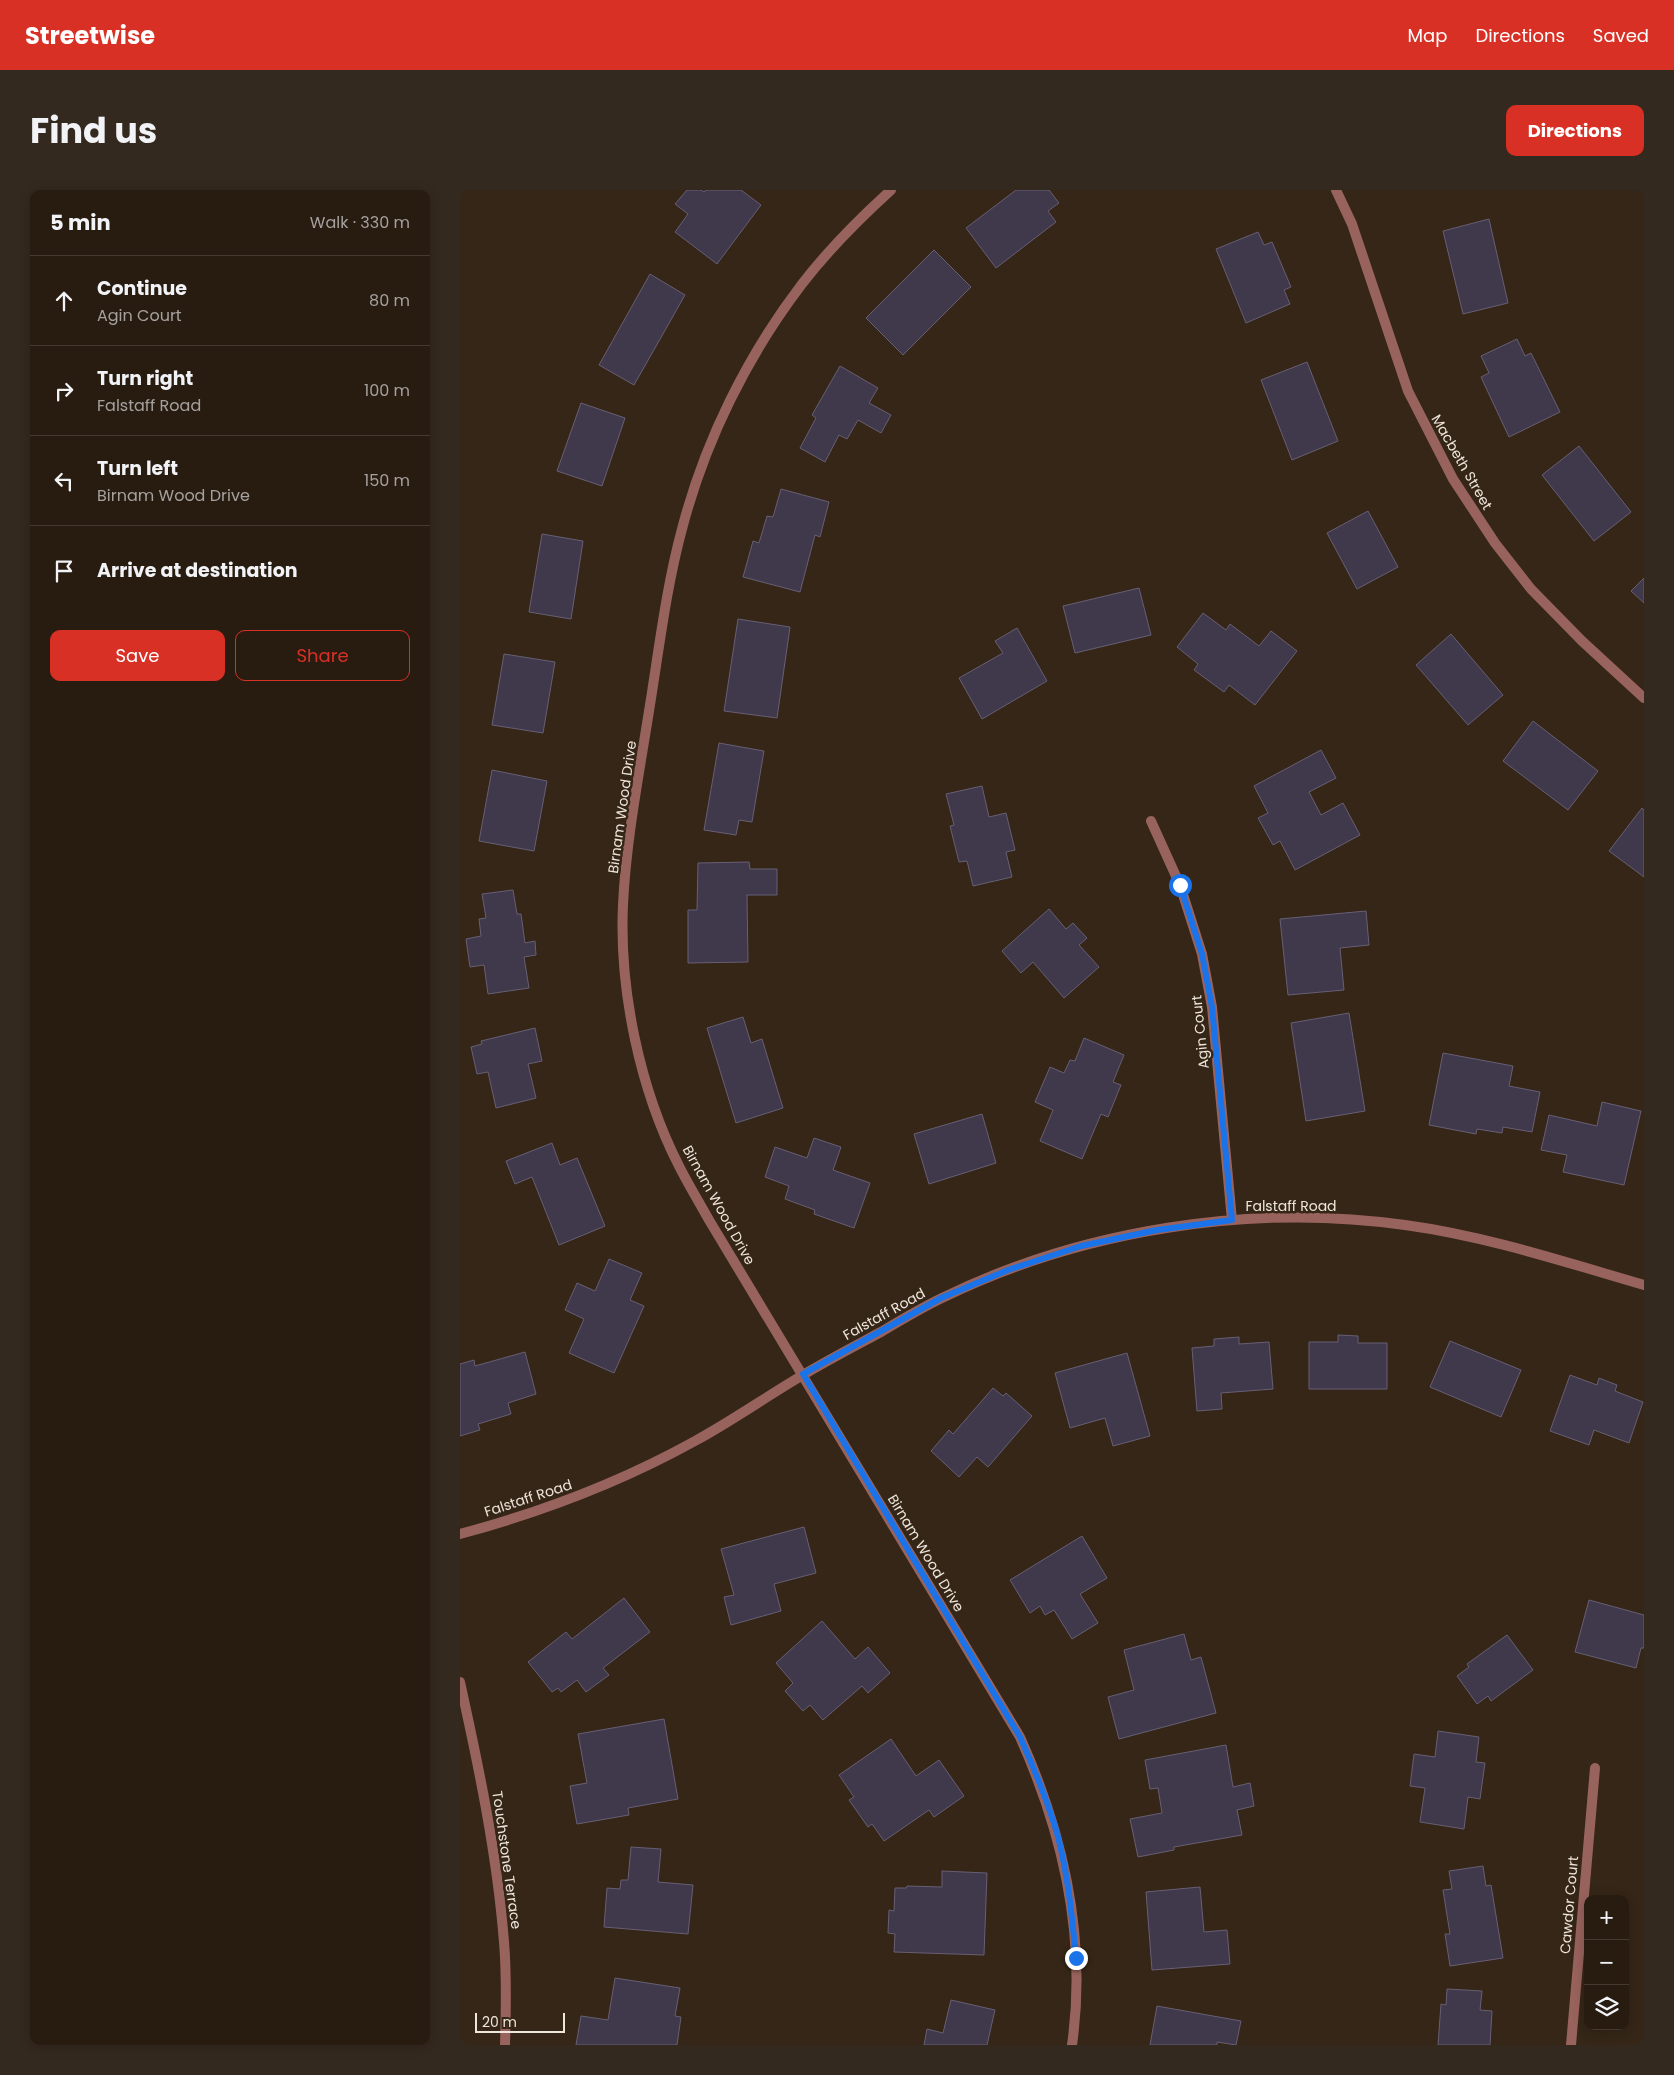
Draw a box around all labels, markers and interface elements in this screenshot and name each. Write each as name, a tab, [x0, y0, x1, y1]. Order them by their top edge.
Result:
text: Streetwise	[25, 19, 155, 52]
text: Map	[1408, 23, 1447, 48]
text: Directions	[1475, 23, 1565, 48]
text: Saved	[1593, 23, 1649, 48]
button: Directions	[1506, 105, 1644, 156]
text: Find us	[30, 106, 157, 155]
text: 5 min	[50, 208, 111, 237]
text: Walk · 330 m	[310, 211, 410, 234]
text: Continue	[97, 275, 187, 302]
icon: ahead	[50, 287, 78, 315]
text: 80 m	[369, 289, 410, 312]
text: Agin Court	[97, 304, 182, 327]
text: Turn right	[97, 365, 193, 392]
icon: right	[50, 377, 78, 405]
text: 100 m	[364, 379, 410, 402]
text: Falstaff Road	[97, 394, 201, 417]
street label: Macbeth Street	[1427, 411, 1497, 513]
text: Turn left	[97, 455, 178, 482]
icon: left	[50, 467, 78, 495]
text: 150 m	[364, 469, 410, 492]
text: Birnam Wood Drive	[97, 484, 250, 507]
icon: arrive	[50, 557, 78, 585]
text: Arrive at destination	[97, 557, 298, 584]
button: Save	[50, 630, 225, 681]
button: Share	[235, 630, 410, 681]
street label: Birnam Wood Drive	[603, 739, 641, 875]
route start	[1169, 874, 1192, 897]
street label: Agin Court	[1186, 994, 1214, 1070]
street label: Birnam Wood Drive	[678, 1142, 760, 1269]
street label: Falstaff Road	[1245, 1196, 1337, 1216]
street label: Falstaff Road	[839, 1283, 929, 1345]
street label: Falstaff Road	[482, 1474, 574, 1522]
street label: Birnam Wood Drive	[883, 1491, 969, 1616]
street label: Touchstone Terrace	[487, 1790, 527, 1931]
street label: Cawdor Court	[1555, 1855, 1583, 1955]
map controls	[1584, 1895, 1629, 2030]
button: +	[1584, 1895, 1629, 1940]
button: −	[1584, 1940, 1629, 1985]
route end	[1065, 1947, 1088, 1970]
button: layers	[1584, 1985, 1629, 2030]
scale bar	[475, 2010, 565, 2033]
text: 20 m	[482, 2012, 517, 2032]

